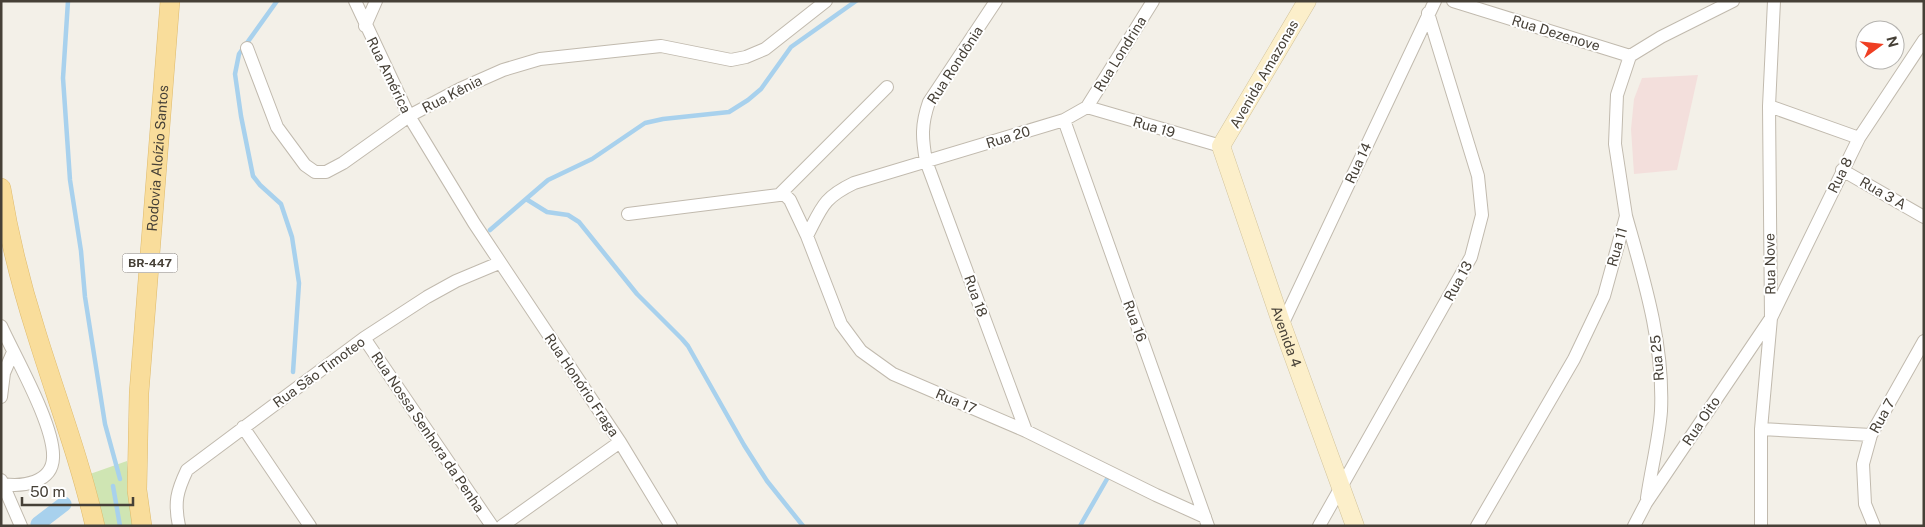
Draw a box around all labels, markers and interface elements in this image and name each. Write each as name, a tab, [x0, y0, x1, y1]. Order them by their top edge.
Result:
street label: Rua Dezenove	[1510, 12, 1602, 54]
street label: Rua Londrina	[1091, 13, 1149, 95]
street label: Avenida Amazonas	[1227, 17, 1301, 131]
north arrow	[1855, 20, 1905, 70]
street label: Rua Rondônia	[924, 23, 986, 107]
street label: Rua América	[364, 34, 414, 116]
text: N	[1883, 34, 1902, 49]
street label: Rua Kênia	[419, 72, 485, 116]
street label: Rodovia Aloízio Santos	[144, 84, 171, 232]
street label: Rua 19	[1131, 113, 1177, 141]
street label: Rua 20	[984, 123, 1032, 151]
street label: Rua 14	[1342, 140, 1374, 186]
street label: Rua 8	[1825, 155, 1855, 195]
street label: Rua 3 A	[1857, 173, 1909, 213]
street label: Rua 11	[1604, 226, 1630, 268]
street label: Rua Nove	[1761, 233, 1779, 295]
road number: BR-447	[122, 254, 178, 272]
street label: Rua 13	[1441, 258, 1476, 304]
street label: Rua 18	[961, 273, 991, 319]
street label: Rua 16	[1120, 298, 1150, 344]
street label: Avenida 4	[1268, 304, 1305, 369]
street label: Rua Honório Fraga	[542, 330, 622, 440]
street label: Rua São Timoteo	[270, 333, 368, 411]
street label: Rua 25	[1647, 334, 1667, 382]
street label: Rua Nossa Senhora da Penha	[368, 349, 488, 515]
street label: Rua 17	[933, 385, 979, 417]
street label: Rua Oito	[1679, 393, 1723, 448]
street label: Rua 7	[1866, 396, 1898, 436]
scale bar	[22, 474, 134, 506]
text: 50 m	[30, 483, 65, 500]

